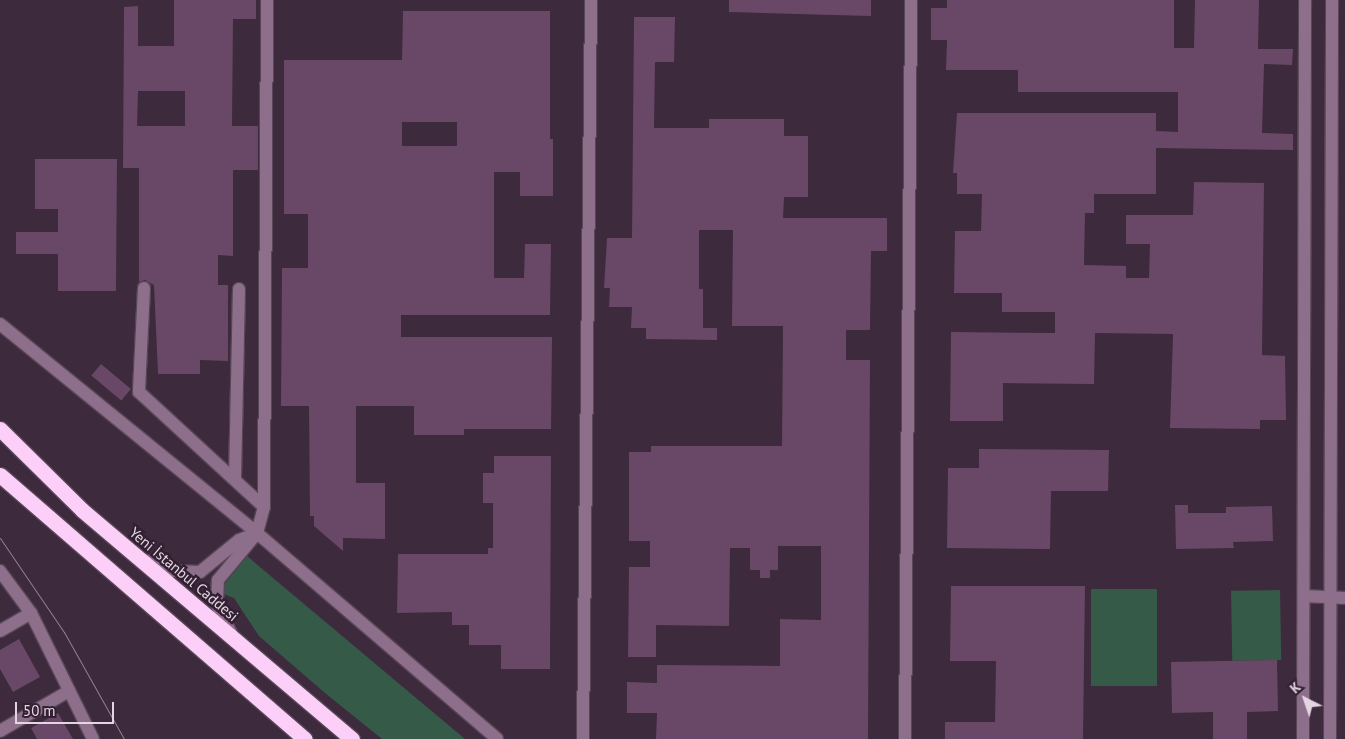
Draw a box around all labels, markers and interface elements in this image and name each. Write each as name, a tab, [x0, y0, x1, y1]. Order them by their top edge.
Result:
street label: Yeni İstanbul Caddesi	[126, 523, 242, 625]
north arrow	[1280, 674, 1330, 724]
text: K	[1286, 678, 1304, 697]
scale bar	[18, 692, 116, 724]
text: 50 m	[23, 701, 56, 720]

